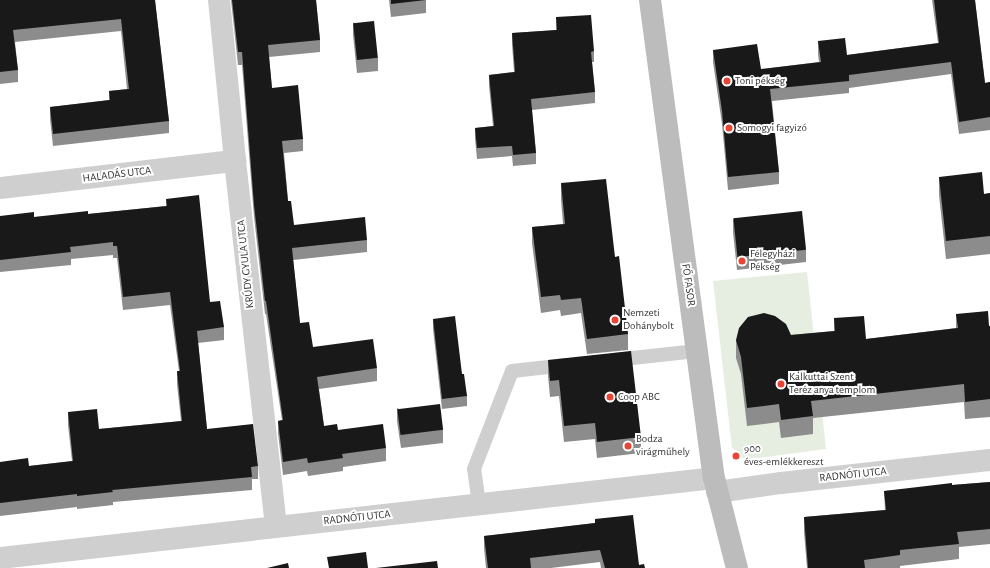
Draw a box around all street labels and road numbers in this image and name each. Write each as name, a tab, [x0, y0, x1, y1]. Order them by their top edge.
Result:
street label: HALADÁS UTCA	[82, 164, 152, 186]
street label: KRÚDY GYULA UTCA	[235, 219, 257, 309]
street label: FŐ FASOR	[678, 263, 698, 307]
street label: RADNÓTI UTCA	[819, 465, 887, 485]
street label: RADNÓTI UTCA	[323, 508, 391, 528]

